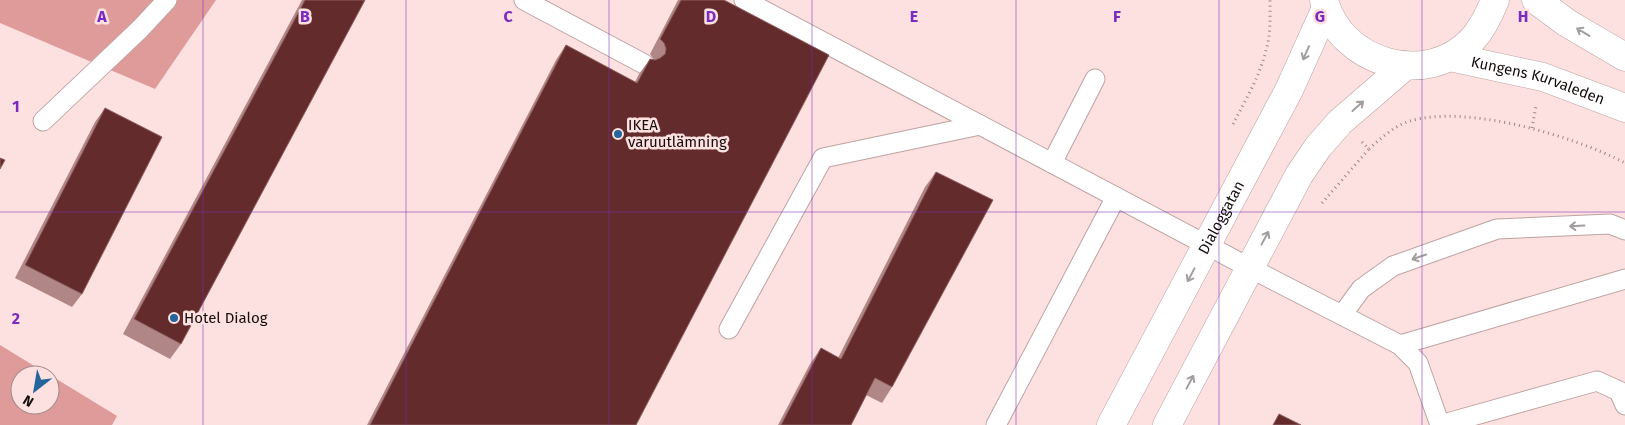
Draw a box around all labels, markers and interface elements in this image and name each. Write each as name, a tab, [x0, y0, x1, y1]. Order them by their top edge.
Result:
text: A	[96, 7, 107, 26]
text: B	[300, 7, 310, 26]
text: C	[503, 7, 513, 26]
text: D	[706, 7, 716, 26]
text: E	[910, 7, 918, 26]
text: F	[1113, 7, 1121, 26]
text: G	[1315, 7, 1325, 26]
text: H	[1518, 7, 1528, 26]
one-way arrow	[1576, 27, 1591, 37]
one-way arrow	[1300, 45, 1310, 60]
street label: Kungens Kurvaleden	[1469, 53, 1607, 108]
text: 1	[12, 97, 20, 116]
one-way arrow	[1352, 100, 1365, 112]
place label: IKEA varuutlämning	[628, 116, 727, 151]
marker: IKEA varuutlämning	[612, 128, 624, 140]
street label: Dialoggatan	[1194, 178, 1248, 257]
one-way arrow	[1569, 221, 1585, 230]
one-way arrow	[1261, 231, 1270, 246]
one-way arrow	[1412, 253, 1428, 262]
one-way arrow	[1185, 267, 1195, 281]
text: 2	[12, 309, 20, 328]
place label: Hotel Dialog	[184, 309, 268, 327]
marker: Hotel Dialog	[168, 312, 180, 324]
north arrow	[10, 365, 60, 415]
one-way arrow	[1186, 375, 1195, 390]
text: N	[20, 391, 37, 410]

